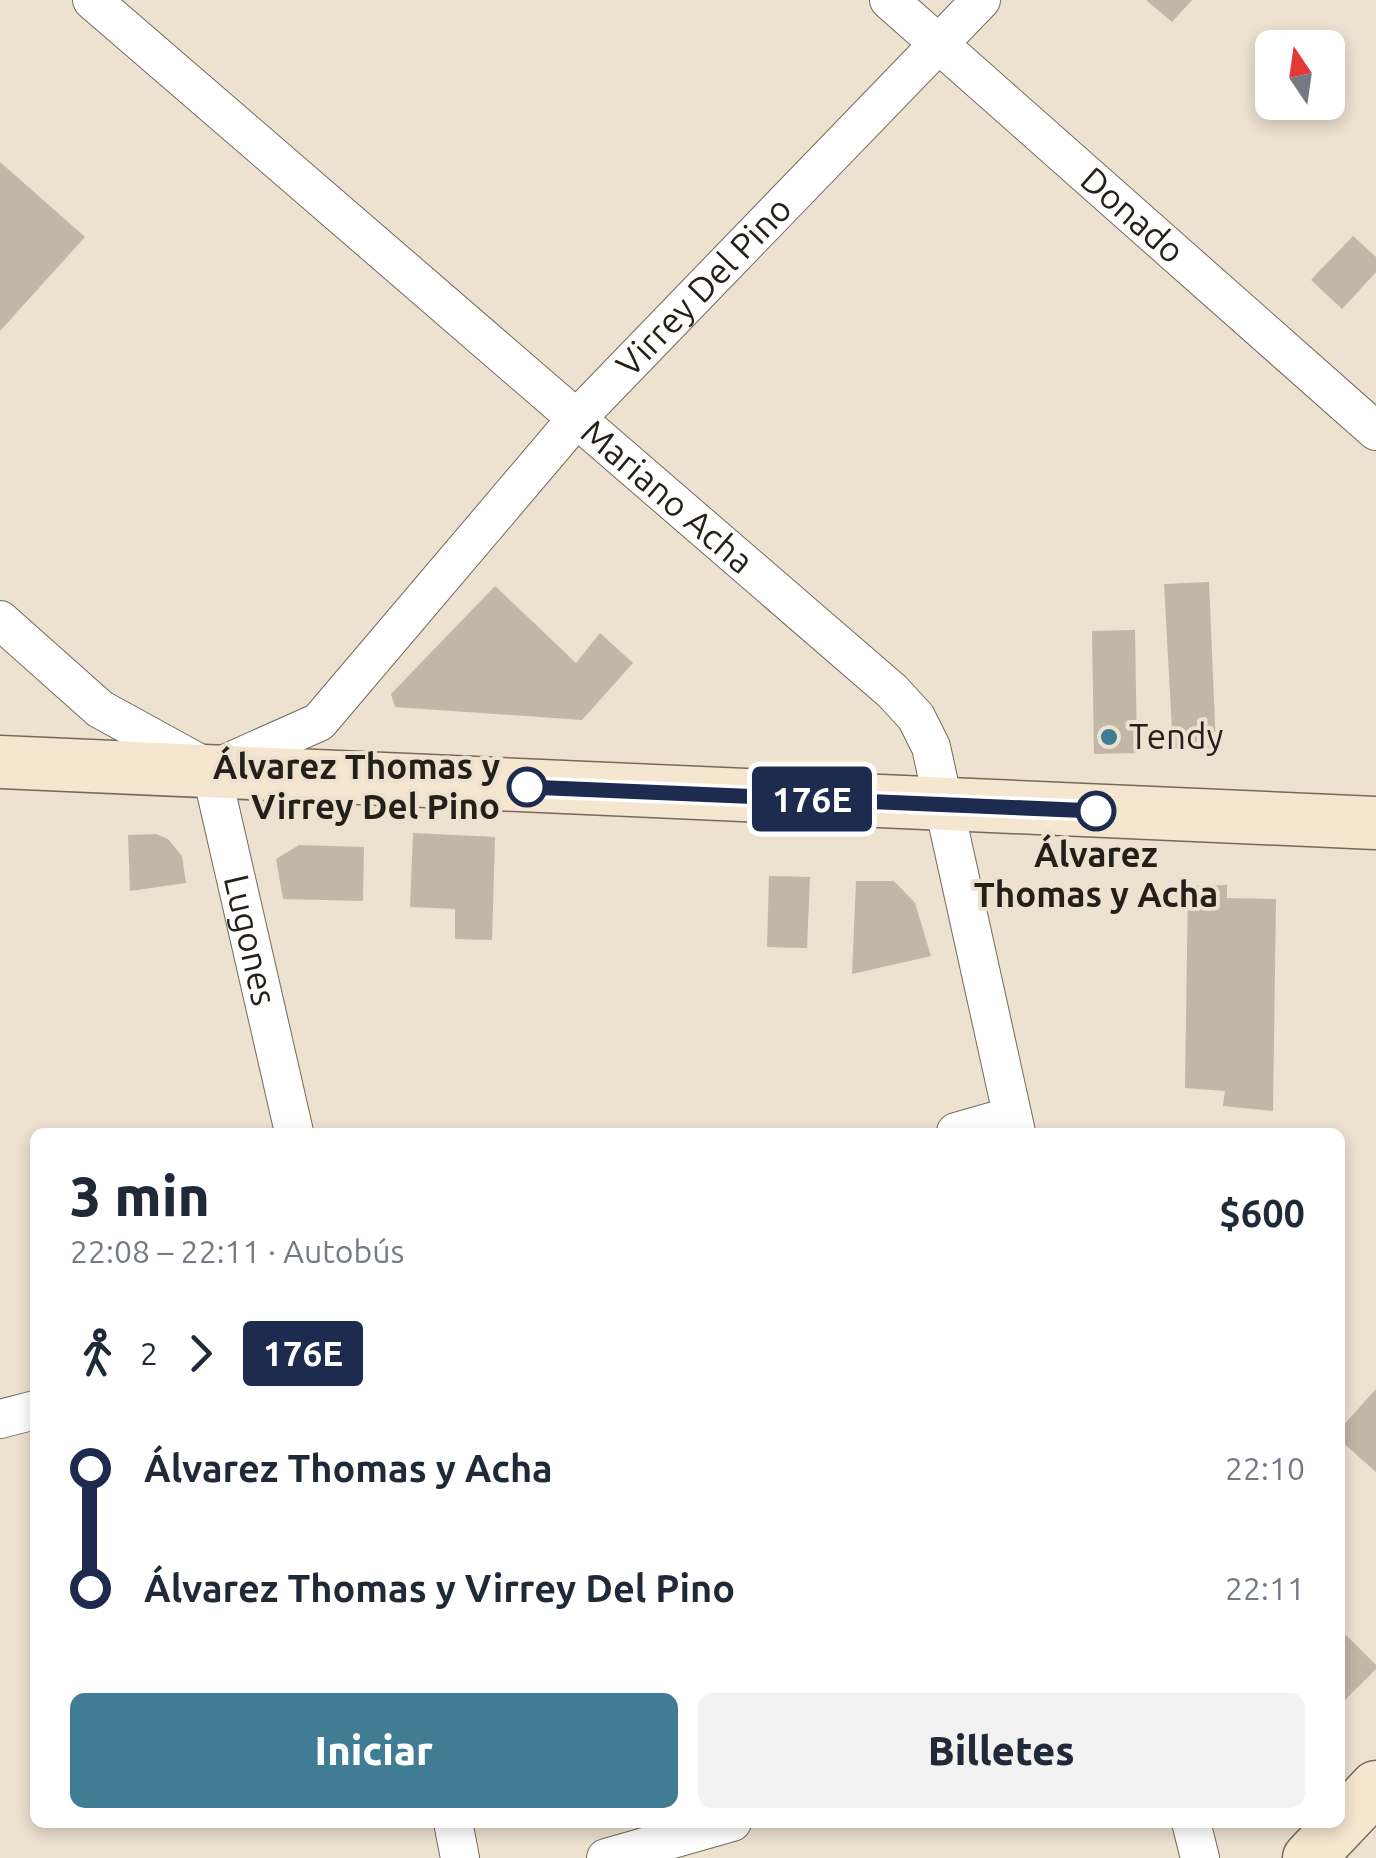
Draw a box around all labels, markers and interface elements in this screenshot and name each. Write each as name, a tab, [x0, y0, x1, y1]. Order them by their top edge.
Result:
north arrow	[1255, 30, 1345, 120]
map controls	[1255, 30, 1345, 120]
street label: Donado	[1073, 159, 1193, 271]
street label: Virrey Del Pino	[608, 188, 799, 384]
street label: Mariano Acha	[574, 411, 762, 581]
place label: Tendy	[1129, 716, 1224, 756]
marker: Tendy	[1098, 726, 1120, 748]
place label: Álvarez Thomas y Virrey Del Pino	[213, 745, 500, 826]
line badge: 176E	[742, 766, 882, 832]
marker: Álvarez Thomas y Virrey Del Pino	[508, 768, 546, 806]
text: 176E	[772, 779, 852, 819]
marker: Álvarez Thomas y Acha	[1077, 792, 1115, 830]
place label: Álvarez Thomas y Acha	[974, 833, 1218, 914]
street label: Lugones	[217, 871, 285, 1009]
text: 3 min	[70, 1165, 210, 1226]
text: $600	[1219, 1192, 1305, 1234]
text: 22:08 – 22:11 · Autobús	[70, 1233, 404, 1269]
icon: walk	[70, 1326, 125, 1381]
icon: forward	[173, 1326, 228, 1381]
text: 176E	[263, 1333, 343, 1373]
text: 2	[140, 1335, 158, 1371]
text: Álvarez Thomas y Acha	[144, 1447, 553, 1489]
text: 22:10	[1225, 1450, 1305, 1486]
text: Álvarez Thomas y Virrey Del Pino	[144, 1567, 735, 1609]
text: 22:11	[1225, 1570, 1305, 1606]
button: Iniciar	[70, 1693, 678, 1808]
button: Billetes	[698, 1693, 1305, 1808]

